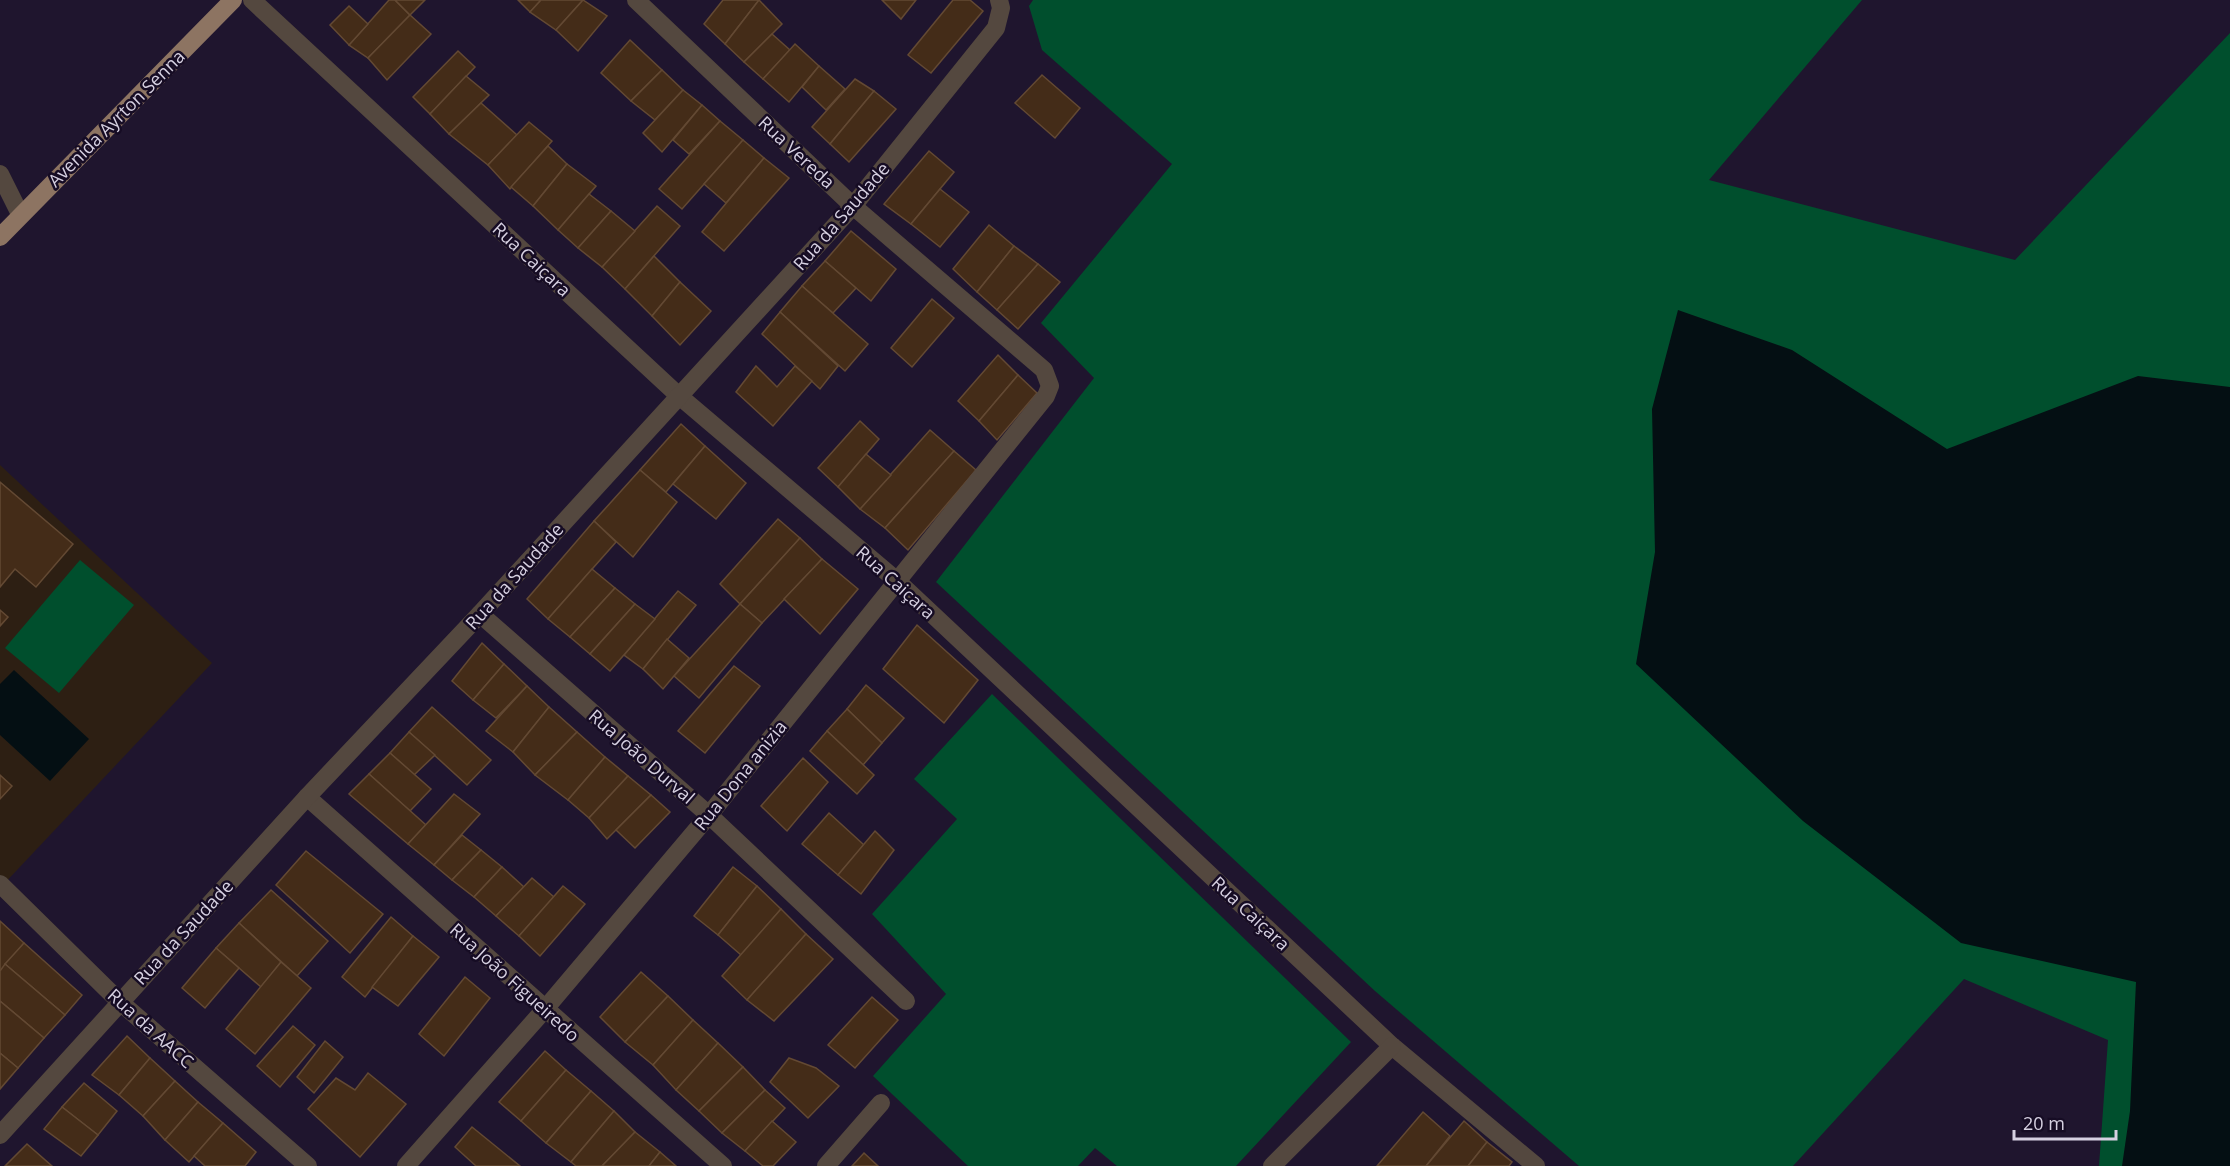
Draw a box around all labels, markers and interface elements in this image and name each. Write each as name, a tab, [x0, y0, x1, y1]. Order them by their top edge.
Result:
street label: Avenida Ayrton Senna	[42, 44, 190, 192]
street label: Rua Vereda	[754, 110, 840, 194]
street label: Rua da Saudade	[787, 157, 895, 275]
street label: Rua Caiçara	[488, 217, 576, 301]
street label: Rua da Saudade	[460, 518, 568, 634]
street label: Rua Caiçara	[851, 540, 941, 624]
street label: Rua João Durval	[584, 703, 700, 809]
street label: Rua Dona anizia	[688, 715, 792, 835]
street label: Rua Caiçara	[1207, 871, 1295, 955]
street label: Rua da Saudade	[128, 874, 238, 990]
street label: Rua João Figueiredo	[445, 917, 585, 1047]
street label: Rua da AACC	[103, 983, 199, 1073]
scale bar	[2014, 1103, 2116, 1141]
text: 20 m	[2023, 1111, 2065, 1135]

